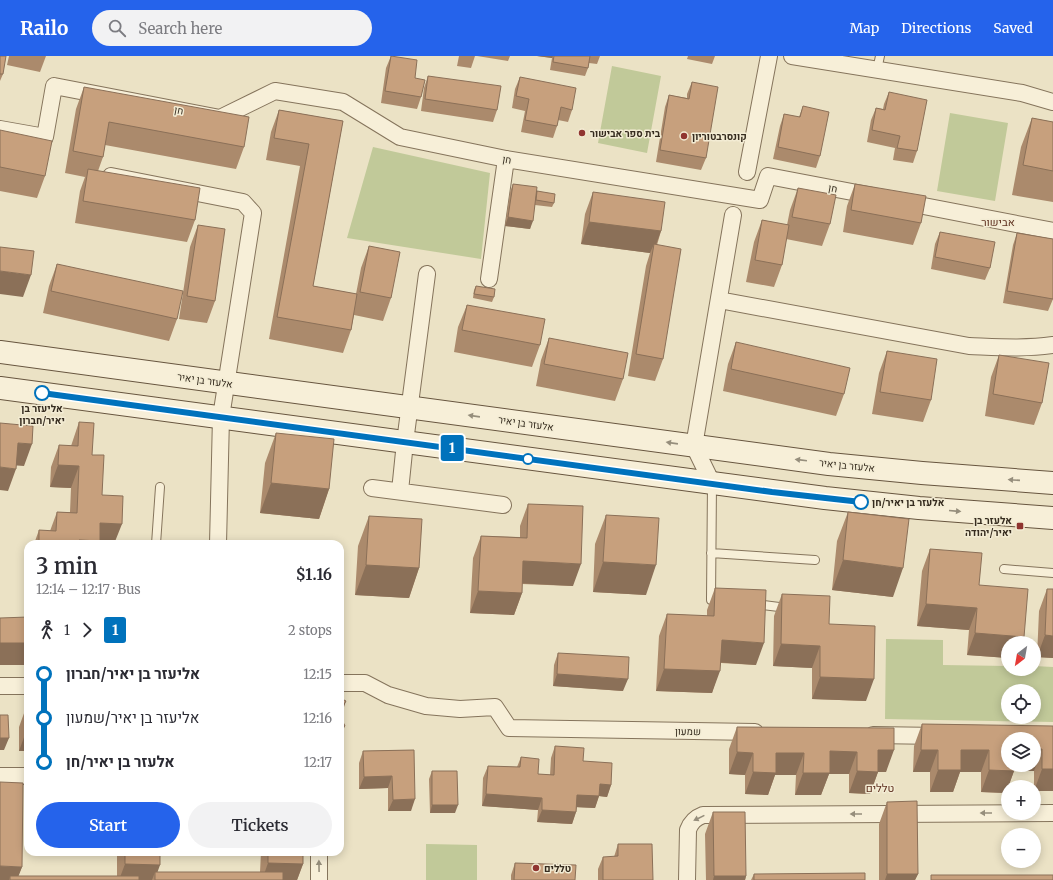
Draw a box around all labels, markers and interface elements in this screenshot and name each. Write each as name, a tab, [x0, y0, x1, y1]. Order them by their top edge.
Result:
search box	[92, 10, 372, 46]
text: Railo	[20, 16, 68, 40]
icon: search	[106, 17, 128, 39]
text: Search here	[138, 19, 222, 38]
text: Map	[849, 19, 879, 37]
text: Directions	[901, 19, 971, 37]
text: Saved	[993, 19, 1033, 37]
street label: חן	[173, 103, 185, 118]
place label: בית ספר אבישור	[590, 127, 661, 140]
marker: בית ספר אבישור	[577, 128, 587, 138]
place label: קונסרבטוריון	[692, 130, 747, 143]
marker: קונסרבטוריון	[679, 131, 689, 141]
street label: חן	[501, 152, 512, 167]
street label: חן	[827, 181, 839, 196]
district label: אבישור	[981, 215, 1015, 229]
street label: אלעזר בן יאיר	[176, 370, 234, 391]
marker: אליעזר בן יאיר/חברון	[34, 385, 50, 401]
place label: אליעזר בן יאיר/חברון	[19, 402, 65, 427]
one-way arrow	[468, 413, 480, 419]
street label: אלעזר בן יאיר	[497, 413, 555, 434]
line badge: 1	[439, 435, 465, 461]
text: 1	[449, 439, 455, 457]
one-way arrow	[666, 440, 678, 446]
unlabelled marker	[522, 453, 534, 465]
street label: אלעזר בן יאיר	[818, 456, 875, 475]
one-way arrow	[795, 457, 807, 463]
one-way arrow	[1008, 477, 1020, 484]
marker: אלעזר בן יאיר/חן	[853, 494, 869, 510]
place label: אלעזר בן יאיר/חן	[872, 496, 945, 509]
one-way arrow	[949, 507, 961, 514]
place label: אלעזר בן יאיר/יהודה	[965, 514, 1012, 539]
marker: אלעזר בן יאיר/יהודה	[1015, 521, 1025, 531]
text: 3 min	[36, 552, 98, 580]
text: $1.16	[296, 565, 332, 584]
text: 12:14 – 12:17 · Bus	[36, 581, 141, 598]
icon: walk	[36, 619, 58, 641]
icon: forward	[76, 619, 98, 641]
text: 1	[112, 621, 118, 639]
text: 1	[64, 622, 70, 639]
text: 2 stops	[288, 622, 332, 639]
north arrow	[1001, 636, 1041, 676]
map controls	[1001, 636, 1041, 868]
text: אליעזר בן יאיר/חברון	[66, 664, 200, 683]
text: 12:15	[303, 666, 332, 683]
button: locate	[1001, 684, 1041, 724]
text: אליעזר בן יאיר/שמעון	[66, 708, 199, 727]
text: 12:16	[303, 710, 332, 727]
street label: שמעון	[675, 725, 701, 738]
button: layers	[1001, 732, 1041, 772]
text: אלעזר בן יאיר/חן	[66, 752, 175, 771]
text: 12:17	[304, 754, 332, 771]
button: +	[1001, 780, 1041, 820]
district label: טללים	[866, 781, 894, 795]
button: Start	[36, 802, 180, 848]
button: Tickets	[188, 802, 332, 848]
one-way arrow	[980, 810, 992, 817]
one-way arrow	[849, 811, 862, 817]
one-way arrow	[693, 815, 705, 821]
button: −	[1001, 828, 1041, 868]
one-way arrow	[316, 859, 322, 872]
place label: טללים	[544, 862, 571, 875]
marker: טללים	[531, 863, 541, 873]

